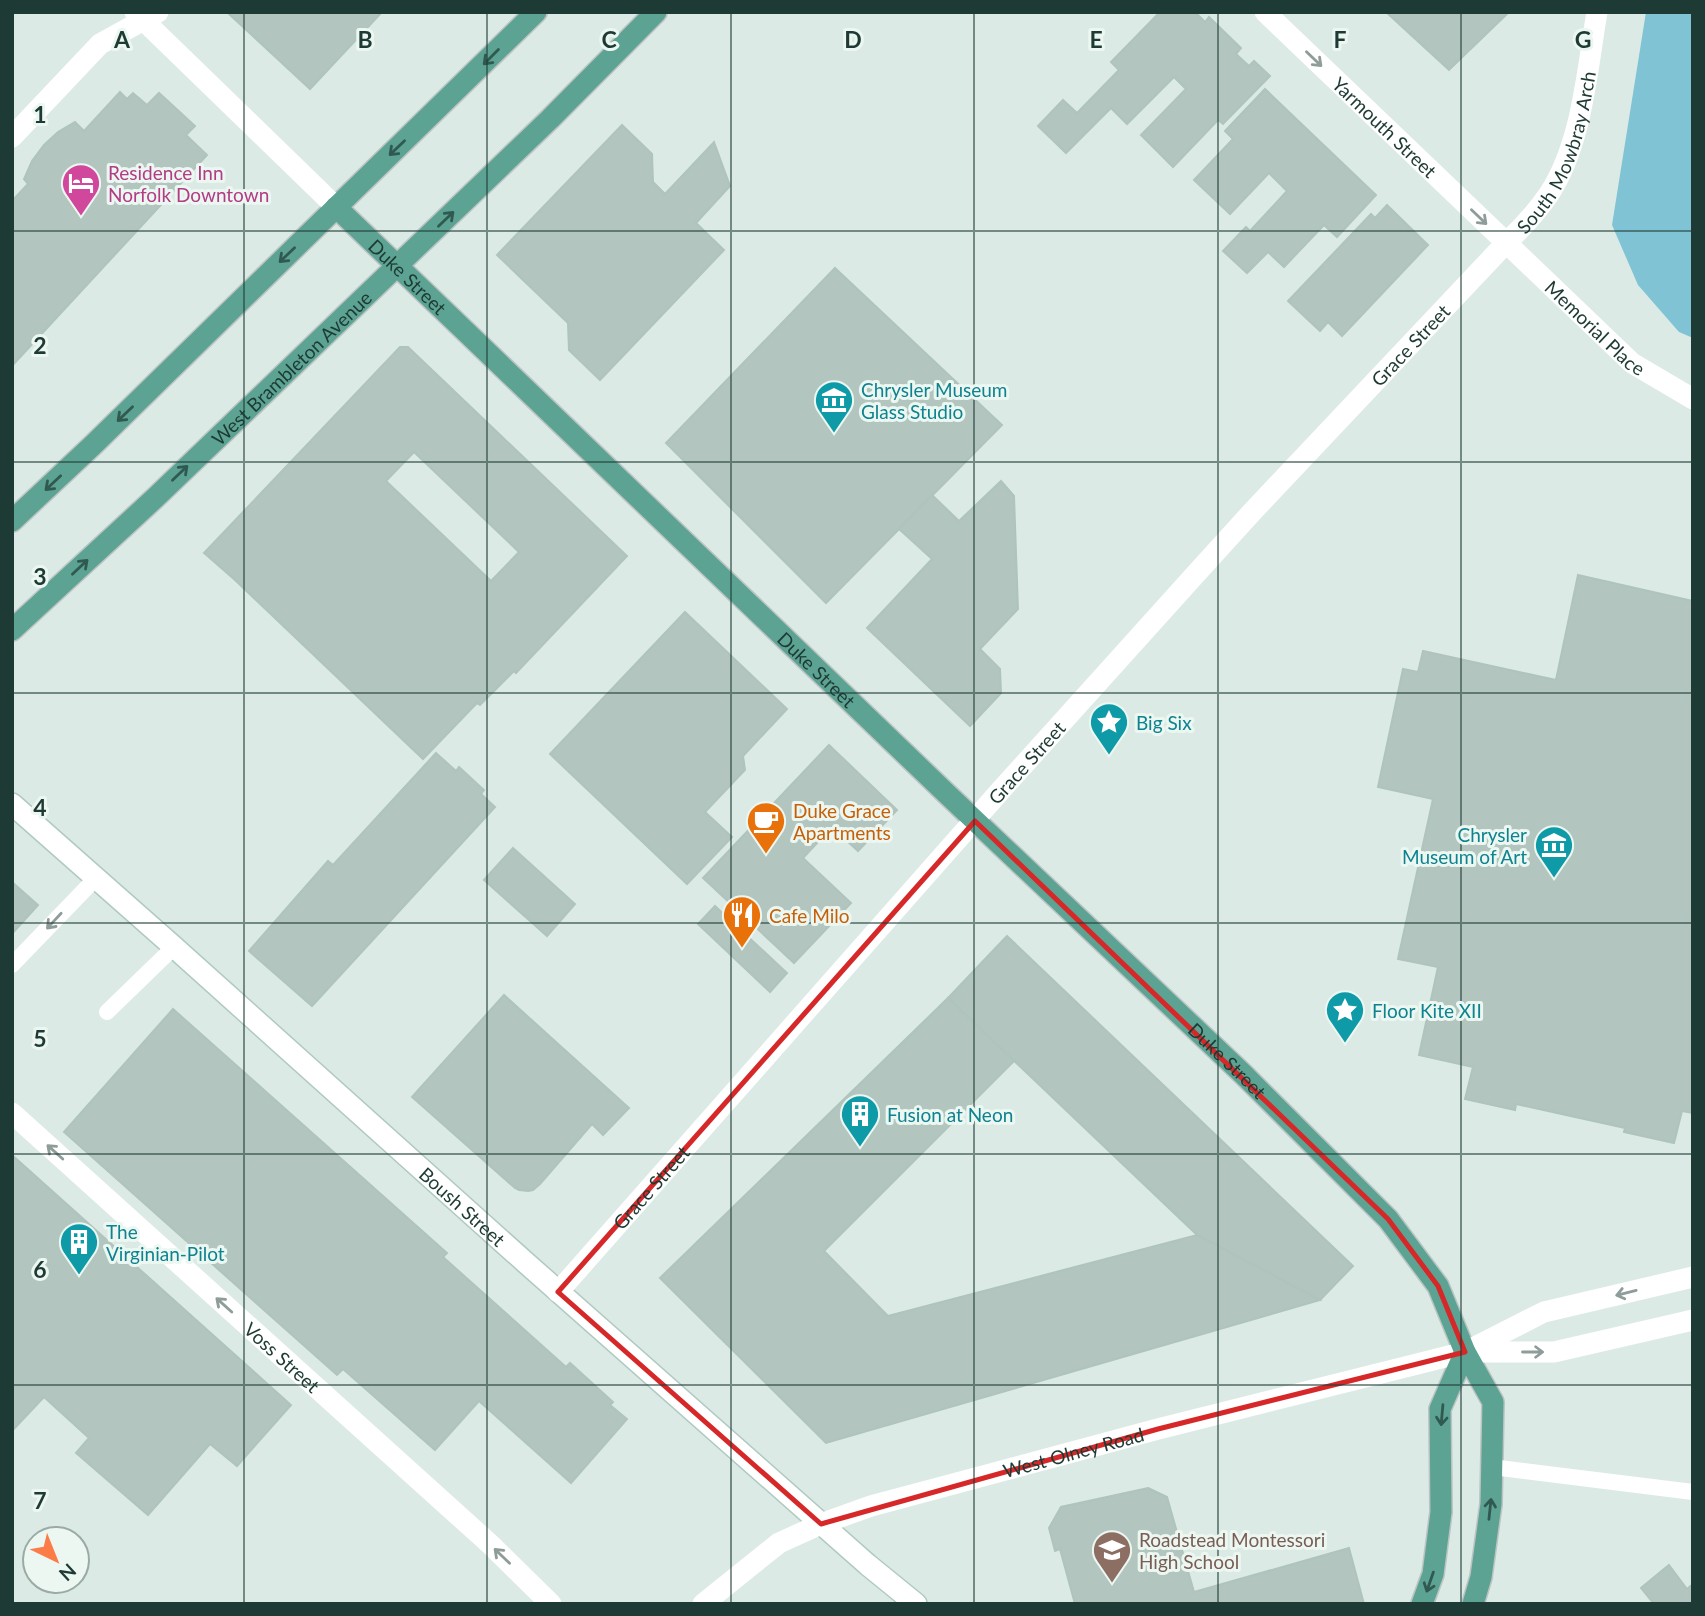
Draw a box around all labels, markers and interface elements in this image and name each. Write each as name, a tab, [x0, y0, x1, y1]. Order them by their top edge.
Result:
text: A	[113, 25, 131, 53]
text: B	[357, 25, 373, 53]
text: C	[601, 25, 617, 53]
text: D	[844, 25, 862, 53]
text: E	[1089, 25, 1103, 53]
text: F	[1333, 25, 1347, 53]
text: G	[1575, 25, 1591, 53]
one-way arrow	[482, 48, 499, 65]
one-way arrow	[1305, 51, 1322, 68]
street label: South Mowbray Arch	[1511, 69, 1599, 238]
street label: Yarmouth Street	[1328, 72, 1442, 182]
text: 1	[33, 100, 47, 128]
one-way arrow	[388, 140, 405, 157]
place label: Residence Inn Norfolk Downtown	[108, 161, 269, 206]
hotel icon: Residence Inn Norfolk Downtown	[60, 162, 102, 217]
one-way arrow	[1470, 208, 1487, 225]
one-way arrow	[437, 210, 454, 227]
street label: Duke Street	[364, 234, 452, 319]
one-way arrow	[279, 246, 296, 263]
street label: Memorial Place	[1541, 275, 1649, 380]
street label: West Brambleton Avenue	[206, 286, 376, 450]
street label: Grace Street	[1366, 299, 1454, 390]
text: 2	[33, 331, 47, 359]
place label: Chrysler Museum Glass Studio	[861, 378, 1008, 423]
museum icon: Chrysler Museum Glass Studio	[813, 379, 855, 434]
one-way arrow	[116, 406, 133, 423]
one-way arrow	[172, 465, 189, 482]
one-way arrow	[45, 475, 62, 492]
one-way arrow	[71, 558, 88, 575]
text: 3	[33, 562, 47, 590]
street label: Duke Street	[773, 627, 861, 712]
place icon: Big Six	[1088, 701, 1130, 756]
place label: Big Six	[1136, 711, 1192, 734]
street label: Grace Street	[983, 716, 1070, 808]
text: 4	[33, 793, 47, 821]
place label: Duke Grace Apartments	[793, 799, 891, 844]
cafe icon: Duke Grace Apartments	[745, 800, 787, 855]
place label: Chrysler Museum of Art	[1402, 823, 1527, 868]
museum icon: Chrysler Museum of Art	[1533, 824, 1575, 879]
restaurant icon: Cafe Milo	[721, 894, 763, 949]
place label: Cafe Milo	[769, 904, 850, 927]
one-way arrow	[45, 912, 62, 929]
place icon: Floor Kite XII	[1324, 989, 1366, 1044]
place label: Floor Kite XII	[1372, 999, 1482, 1022]
street label: Duke Street	[1184, 1017, 1272, 1103]
text: 5	[33, 1024, 47, 1052]
building icon: Fusion at Neon	[839, 1093, 881, 1148]
place label: Fusion at Neon	[887, 1103, 1013, 1126]
street label: Grace Street	[608, 1140, 694, 1234]
one-way arrow	[46, 1144, 64, 1160]
street label: Boush Street	[415, 1162, 510, 1251]
place label: The Virginian-Pilot	[106, 1220, 225, 1265]
building icon: The Virginian-Pilot	[58, 1221, 100, 1276]
text: 6	[33, 1255, 47, 1283]
one-way arrow	[1615, 1286, 1638, 1300]
one-way arrow	[216, 1296, 233, 1313]
street label: Voss Street	[240, 1317, 325, 1397]
one-way arrow	[1522, 1345, 1545, 1359]
one-way arrow	[1435, 1403, 1448, 1426]
street label: West Olney Road	[1000, 1422, 1146, 1482]
text: 7	[33, 1486, 47, 1514]
one-way arrow	[1484, 1498, 1497, 1521]
north arrow	[21, 1525, 91, 1595]
place label: Roadstead Montessori High School	[1139, 1528, 1325, 1573]
school or university icon: Roadstead Montessori High School	[1091, 1529, 1133, 1584]
one-way arrow	[494, 1548, 511, 1565]
text: N	[55, 1559, 81, 1586]
one-way arrow	[1423, 1571, 1435, 1593]

